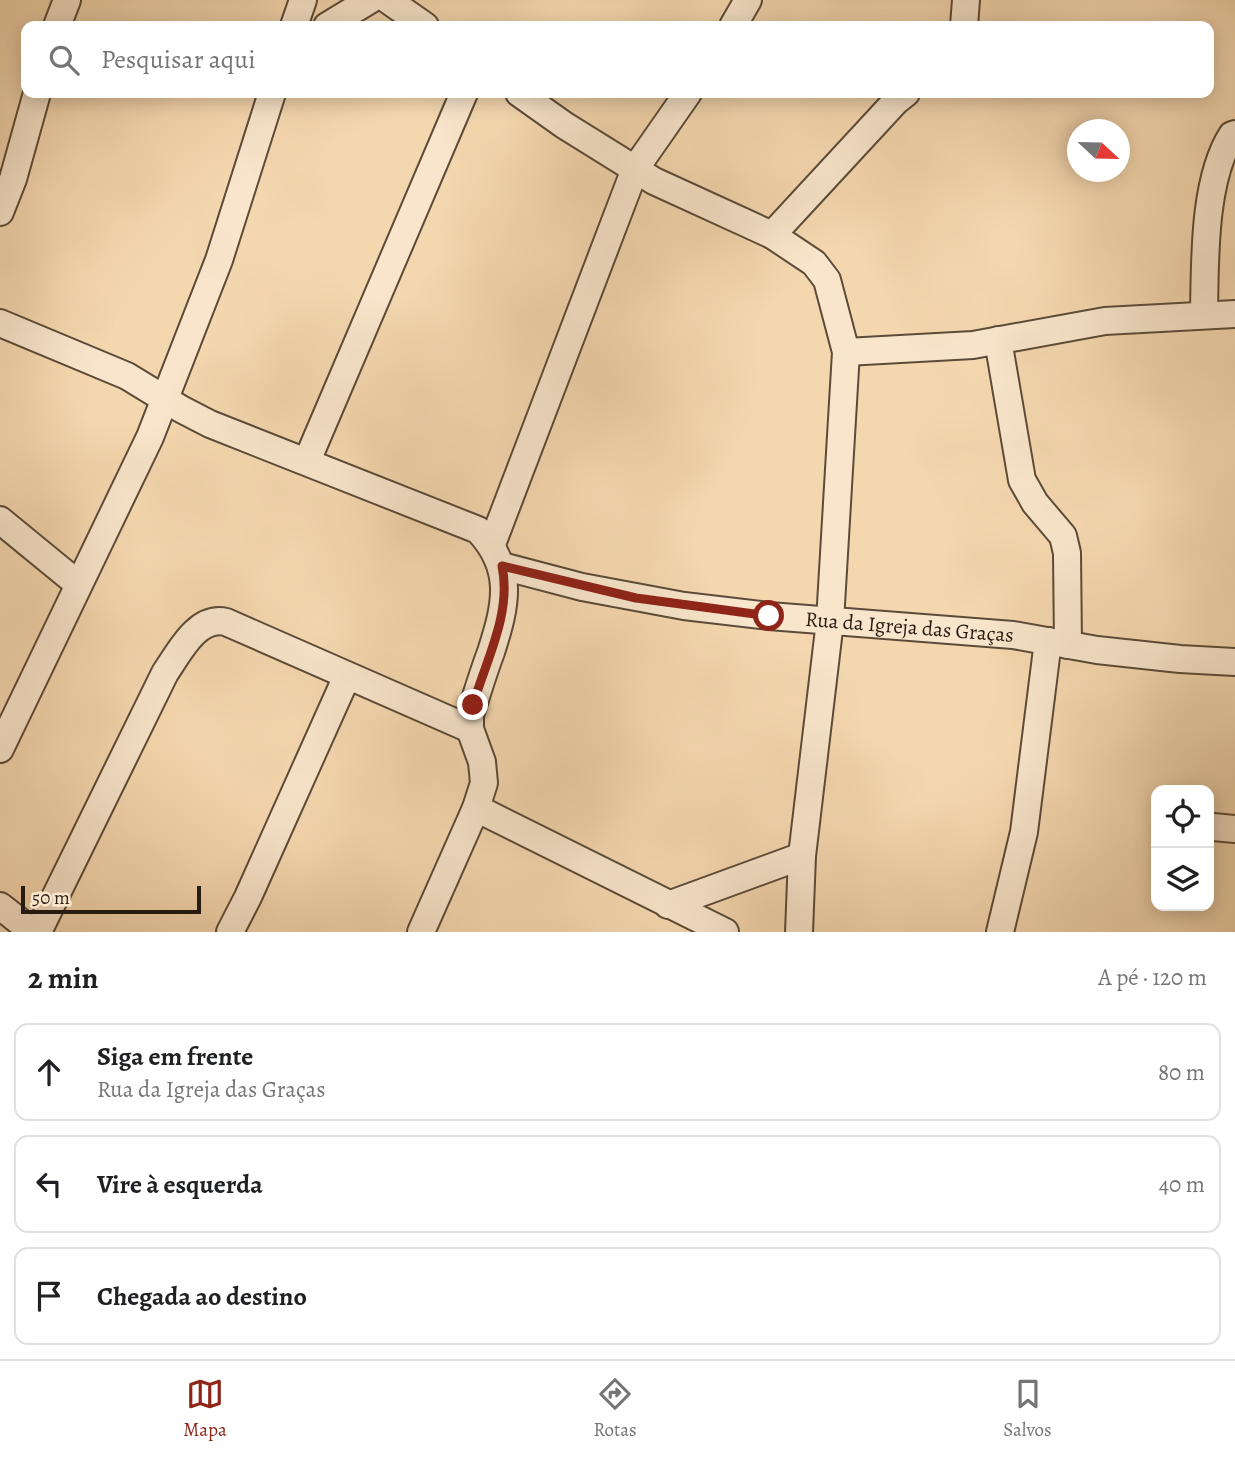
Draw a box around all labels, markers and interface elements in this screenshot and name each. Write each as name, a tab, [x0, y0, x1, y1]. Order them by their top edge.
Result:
search box	[21, 21, 1214, 98]
icon: search	[45, 41, 83, 79]
text: Pesquisar aqui	[101, 42, 256, 77]
north arrow	[1067, 119, 1130, 182]
route start	[753, 600, 784, 631]
street label: Rua da Igreja das Graças	[804, 605, 1015, 649]
route end	[457, 689, 488, 720]
map controls	[1151, 785, 1214, 911]
button: locate	[1151, 785, 1214, 848]
button: layers	[1151, 848, 1214, 911]
scale bar	[21, 883, 201, 915]
text: 50 m	[32, 885, 70, 911]
text: 2 min	[28, 958, 98, 998]
text: A pé · 120 m	[1098, 962, 1207, 993]
text: Siga em frente	[97, 1039, 253, 1074]
icon: ahead	[30, 1053, 68, 1091]
text: 80 m	[1158, 1057, 1205, 1088]
text: Rua da Igreja das Graças	[97, 1074, 326, 1105]
icon: left	[30, 1165, 68, 1203]
text: Vire à esquerda	[97, 1167, 263, 1202]
text: 40 m	[1159, 1169, 1205, 1200]
icon: arrive	[30, 1277, 68, 1315]
text: Chegada ao destino	[97, 1279, 307, 1314]
tab: Mapa	[183, 1375, 227, 1443]
tab: Rotas	[593, 1375, 637, 1443]
tab: Salvos	[1003, 1375, 1052, 1443]

